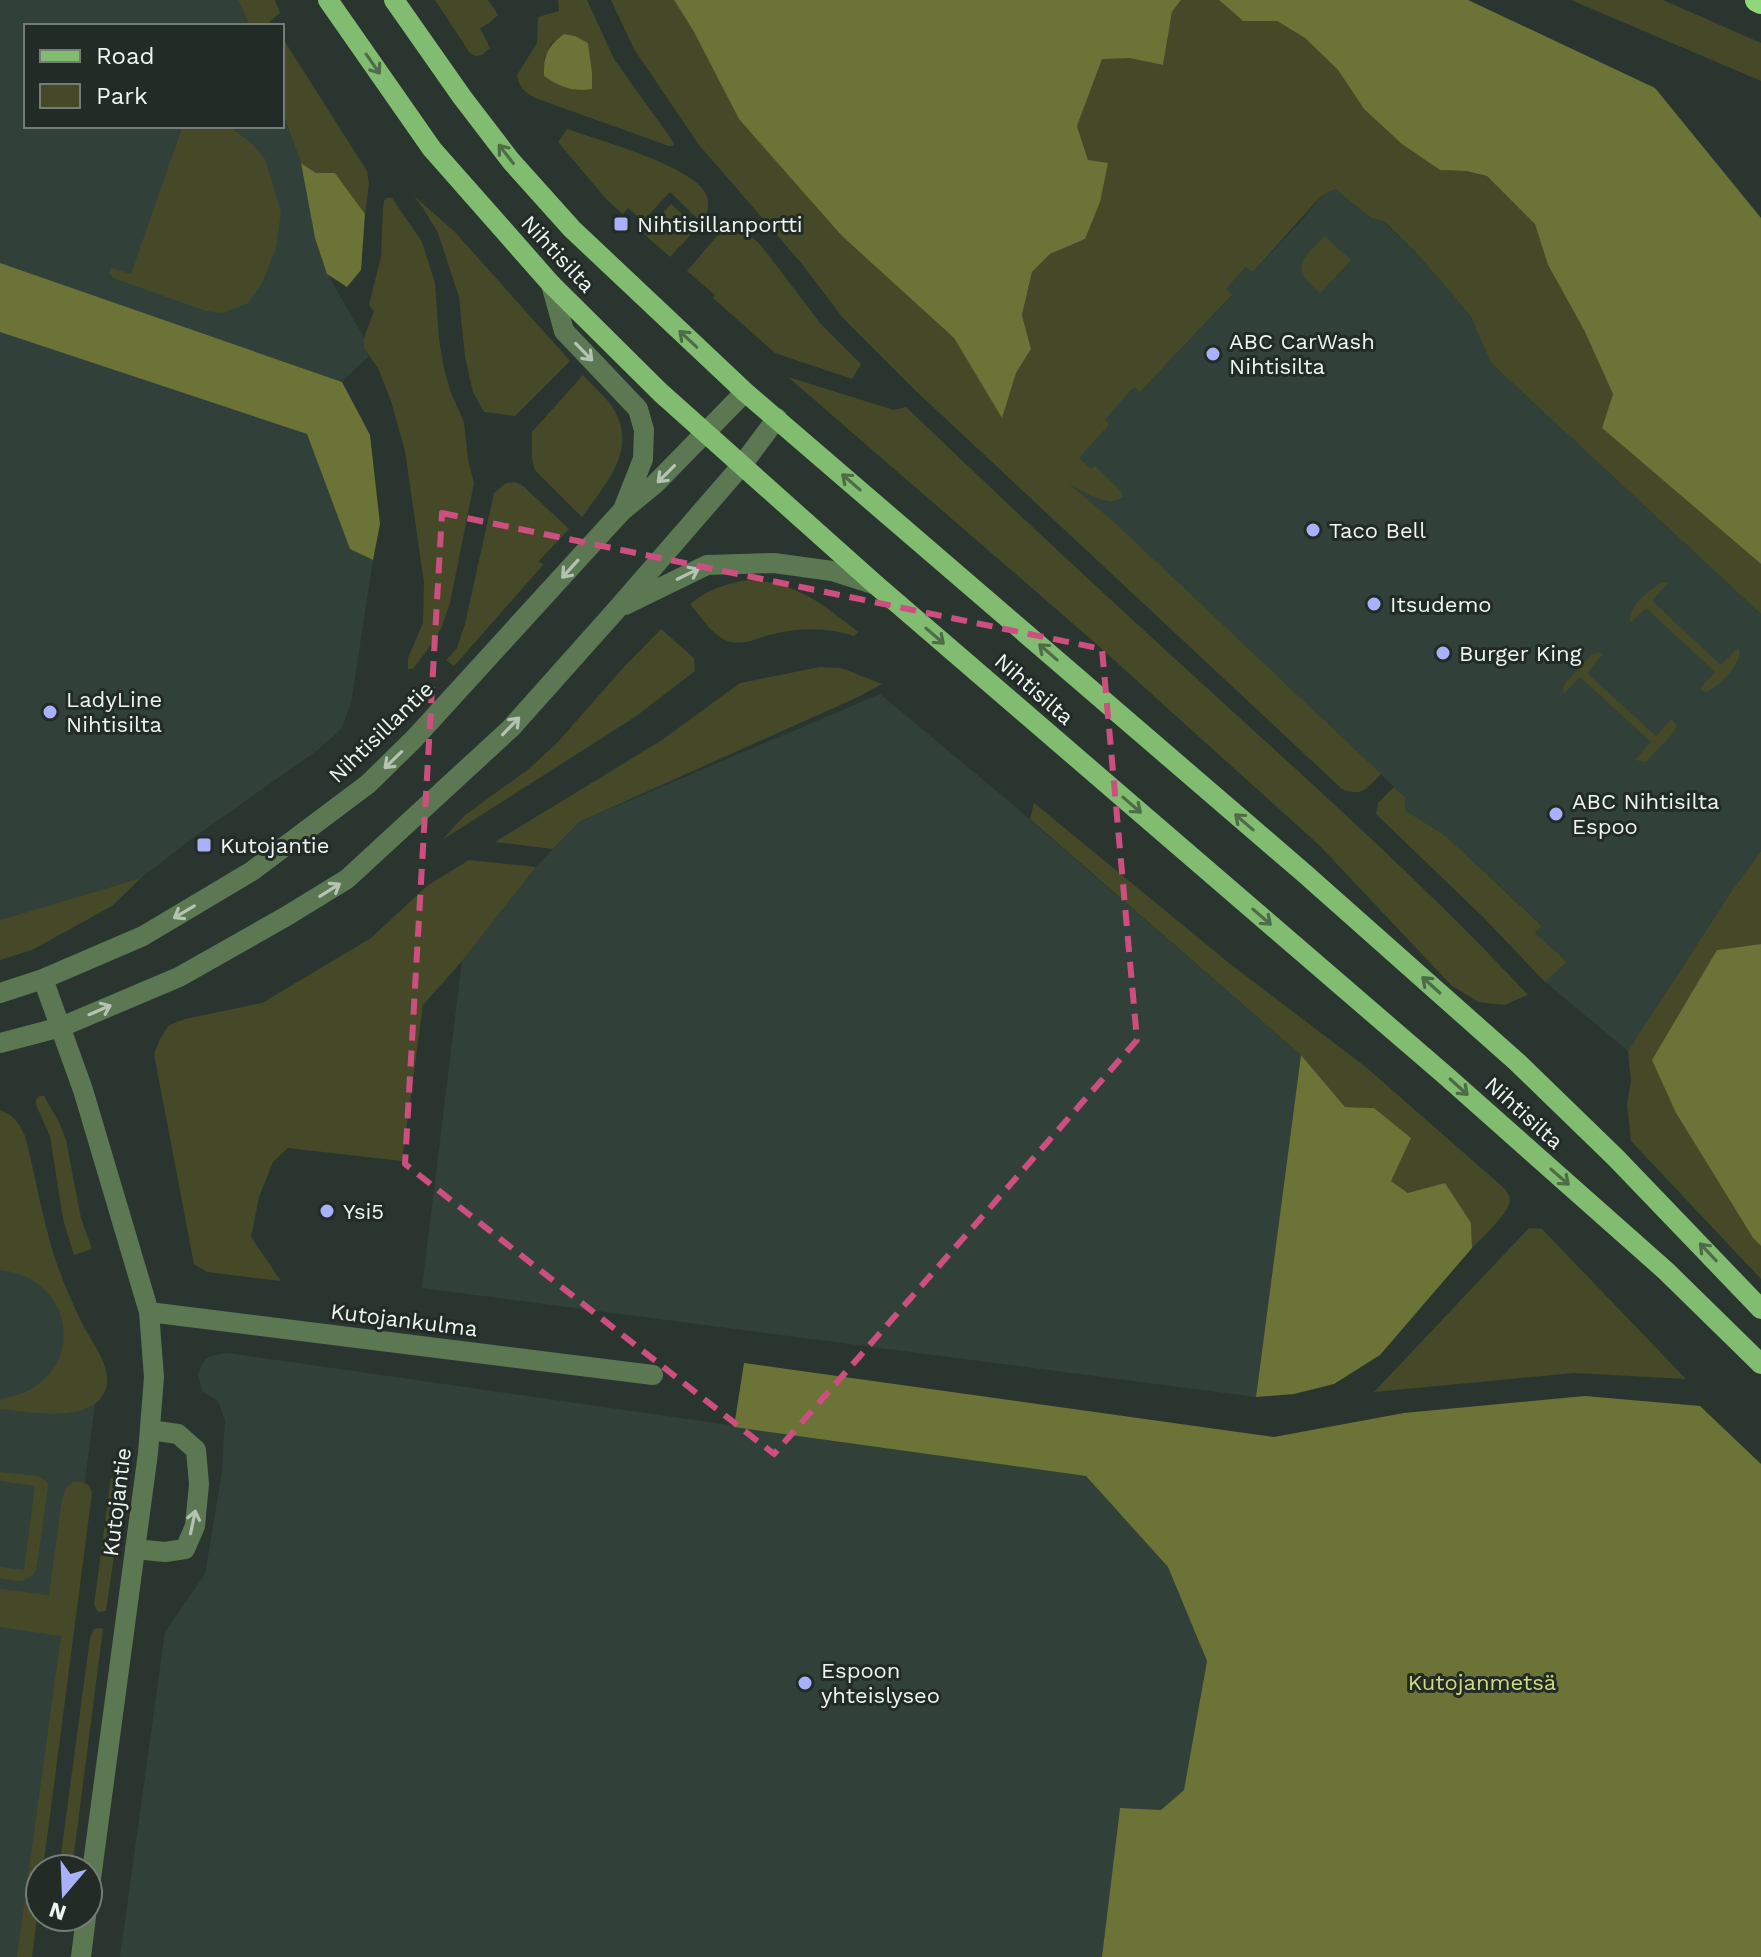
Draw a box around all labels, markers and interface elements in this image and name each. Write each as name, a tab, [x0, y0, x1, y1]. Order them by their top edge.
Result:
legend	[24, 24, 284, 128]
text: Road	[96, 42, 155, 70]
one-way arrow	[365, 52, 381, 74]
text: Park	[96, 82, 148, 110]
one-way arrow	[497, 144, 515, 165]
street label: Nihtisilta	[516, 210, 600, 298]
place label: Nihtisillanportti	[637, 212, 803, 237]
marker: Nihtisillanportti	[612, 215, 630, 233]
place label: ABC CarWash Nihtisilta	[1229, 329, 1375, 379]
one-way arrow	[679, 330, 698, 349]
one-way arrow	[575, 342, 594, 362]
marker: ABC CarWash Nihtisilta	[1204, 345, 1222, 363]
one-way arrow	[656, 464, 675, 484]
one-way arrow	[841, 473, 861, 491]
place label: Taco Bell	[1329, 518, 1426, 543]
marker: Taco Bell	[1304, 521, 1322, 539]
one-way arrow	[561, 558, 579, 578]
one-way arrow	[676, 566, 700, 581]
place label: Itsudemo	[1390, 592, 1492, 617]
marker: Itsudemo	[1365, 595, 1383, 613]
one-way arrow	[925, 626, 945, 644]
place label: Burger King	[1459, 641, 1582, 666]
one-way arrow	[1038, 643, 1058, 661]
marker: Burger King	[1434, 644, 1452, 662]
street label: Nihtisilta	[990, 648, 1078, 730]
street label: Nihtisillantie	[324, 676, 438, 788]
place label: LadyLine Nihtisilta	[66, 687, 162, 737]
marker: LadyLine Nihtisilta	[41, 703, 59, 721]
one-way arrow	[501, 717, 520, 736]
one-way arrow	[383, 750, 403, 769]
place label: ABC Nihtisilta Espoo	[1572, 789, 1719, 839]
one-way arrow	[1121, 796, 1142, 814]
marker: ABC Nihtisilta Espoo	[1547, 805, 1565, 823]
one-way arrow	[1235, 813, 1255, 831]
place label: Kutojantie	[220, 833, 329, 858]
marker: Kutojantie	[195, 836, 213, 854]
one-way arrow	[318, 881, 341, 897]
one-way arrow	[172, 905, 196, 920]
one-way arrow	[1251, 908, 1272, 926]
one-way arrow	[1421, 977, 1441, 995]
one-way arrow	[87, 1002, 112, 1016]
street label: Nihtisilta	[1480, 1072, 1568, 1154]
one-way arrow	[1448, 1078, 1468, 1096]
one-way arrow	[1549, 1168, 1569, 1186]
place label: Ysi5	[343, 1199, 384, 1224]
marker: Ysi5	[318, 1202, 336, 1220]
one-way arrow	[1698, 1242, 1717, 1262]
street label: Kutojankulma	[329, 1299, 479, 1341]
street label: Kutojantie	[98, 1446, 136, 1558]
one-way arrow	[186, 1510, 201, 1536]
place label: Espoon yhteislyseo	[821, 1658, 940, 1708]
park label: Kutojanmetsä	[1408, 1670, 1556, 1695]
marker: Espoon yhteislyseo	[796, 1674, 814, 1692]
north arrow	[24, 1853, 104, 1933]
text: N	[46, 1897, 69, 1926]

